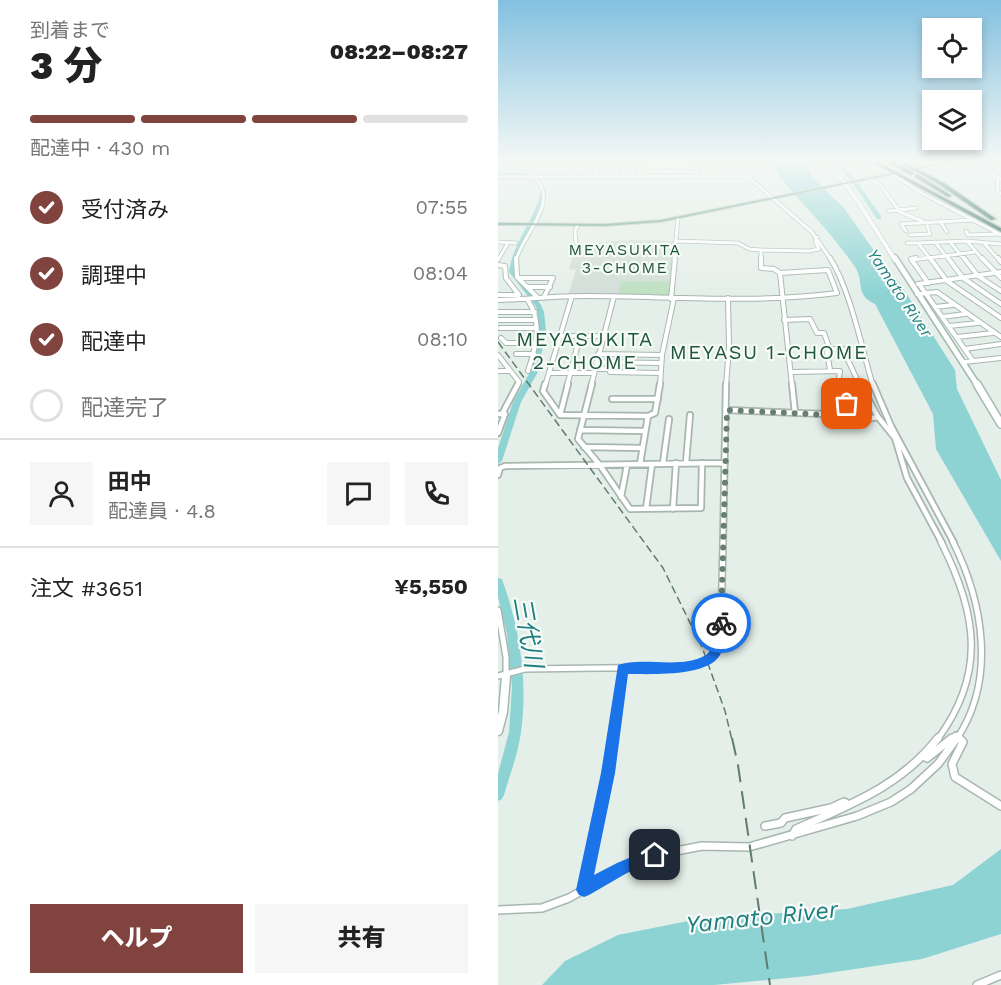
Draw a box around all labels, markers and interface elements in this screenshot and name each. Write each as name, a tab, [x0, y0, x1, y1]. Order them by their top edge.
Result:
text: 到着まで	[30, 18, 110, 42]
map controls	[922, 18, 982, 150]
button: locate	[922, 18, 982, 78]
text: 08:22–08:27	[330, 39, 468, 64]
text: 3 分	[30, 43, 103, 88]
button: layers	[922, 90, 982, 150]
text: 配達中 · 430 m	[30, 136, 170, 160]
icon: check	[30, 191, 63, 224]
text: 07:55	[416, 195, 468, 219]
text: 受付済み	[81, 197, 169, 222]
district label: MEYASUKITA 3-CHOME	[568, 240, 682, 277]
water label: Yamato River	[864, 245, 937, 341]
icon: check	[30, 257, 63, 290]
text: 08:04	[413, 261, 468, 285]
text: 調理中	[81, 263, 147, 288]
icon: check	[30, 323, 63, 356]
text: 08:10	[417, 327, 468, 351]
district label: MEYASUKITA 2-CHOME	[516, 327, 654, 374]
text: 配達中	[81, 329, 147, 354]
district label: MEYASU 1-CHOME	[670, 340, 868, 364]
pin	[821, 378, 872, 429]
icon: bag	[830, 387, 863, 420]
text: 配達完了	[81, 395, 169, 420]
button: person	[30, 462, 93, 525]
button: chat	[327, 462, 390, 525]
button: phone	[405, 462, 468, 525]
text: 田中	[108, 469, 152, 494]
text: 配達員 · 4.8	[108, 499, 216, 523]
text: ¥5,550	[394, 574, 468, 599]
text: 注文 #3651	[30, 576, 143, 601]
courier	[691, 593, 751, 653]
water label: 三代川	[508, 594, 549, 673]
icon: bike	[705, 607, 738, 640]
pin	[629, 829, 680, 880]
icon: home	[638, 838, 671, 871]
water label: Yamato River	[685, 895, 841, 939]
button: ヘルプ	[30, 904, 243, 973]
button: 共有	[255, 904, 468, 973]

